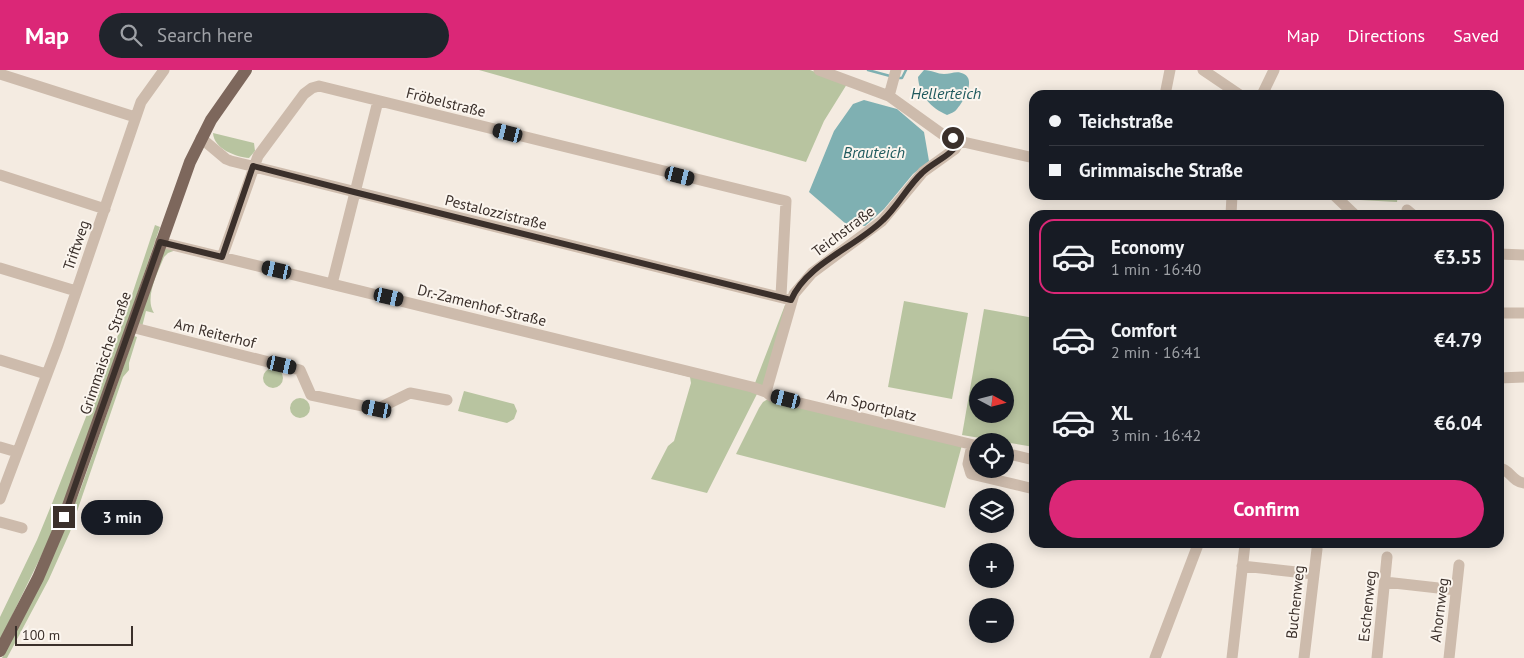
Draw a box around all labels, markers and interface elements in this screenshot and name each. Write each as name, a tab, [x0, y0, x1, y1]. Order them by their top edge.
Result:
search box	[99, 13, 449, 58]
text: Map	[25, 20, 69, 51]
icon: search	[117, 21, 145, 49]
text: Search here	[157, 23, 253, 47]
text: Map	[1287, 24, 1319, 47]
text: Directions	[1347, 24, 1425, 47]
text: Saved	[1453, 24, 1499, 47]
street label: Fröbelstraße	[404, 83, 488, 121]
water label: Hellerteich	[911, 83, 981, 103]
text: Teichstraße	[1079, 109, 1173, 133]
car	[491, 122, 524, 144]
route start	[942, 127, 964, 149]
water label: Brauteich	[843, 142, 905, 162]
text: Grimmaische Straße	[1079, 158, 1243, 182]
car	[663, 165, 696, 187]
street label: Pestalozzistraße	[443, 190, 549, 234]
street label: Teichstraße	[808, 201, 878, 261]
street label: Triftweg	[59, 217, 93, 273]
icon: car	[1051, 234, 1096, 279]
text: Economy	[1111, 235, 1184, 259]
text: €3.55	[1434, 245, 1482, 269]
car	[260, 259, 293, 281]
text: 1 min · 16:40	[1111, 259, 1201, 279]
street label: Dr.-Zamenhof-Straße	[416, 280, 548, 330]
car	[372, 286, 405, 308]
street label: Grimmaische Straße	[75, 289, 135, 417]
street label: Am Reiterhof	[172, 314, 259, 353]
icon: car	[1051, 317, 1096, 362]
text: Comfort	[1111, 318, 1177, 342]
text: €4.79	[1434, 328, 1482, 352]
text: 2 min · 16:41	[1111, 342, 1201, 362]
car	[265, 354, 298, 376]
north arrow	[969, 378, 1014, 422]
map controls	[969, 378, 1014, 643]
street label: Am Sportplatz	[825, 385, 919, 425]
car	[769, 388, 802, 410]
car	[360, 399, 393, 419]
icon: car	[1051, 400, 1096, 445]
text: XL	[1111, 401, 1133, 425]
text: €6.04	[1434, 411, 1482, 435]
text: 3 min · 16:42	[1111, 425, 1201, 445]
button: locate	[969, 433, 1014, 478]
button: Confirm	[1049, 480, 1484, 538]
button: layers	[969, 488, 1014, 533]
callout: 3 min	[82, 500, 164, 534]
route end	[53, 506, 75, 528]
text: 3 min	[102, 507, 142, 527]
button: +	[969, 543, 1014, 588]
street label: Buchenweg	[1282, 564, 1308, 640]
street label: Eschenweg	[1354, 569, 1380, 643]
street label: Ahornweg	[1426, 577, 1452, 643]
button: −	[969, 598, 1014, 643]
scale bar	[15, 623, 132, 646]
text: 100 m	[22, 626, 60, 644]

